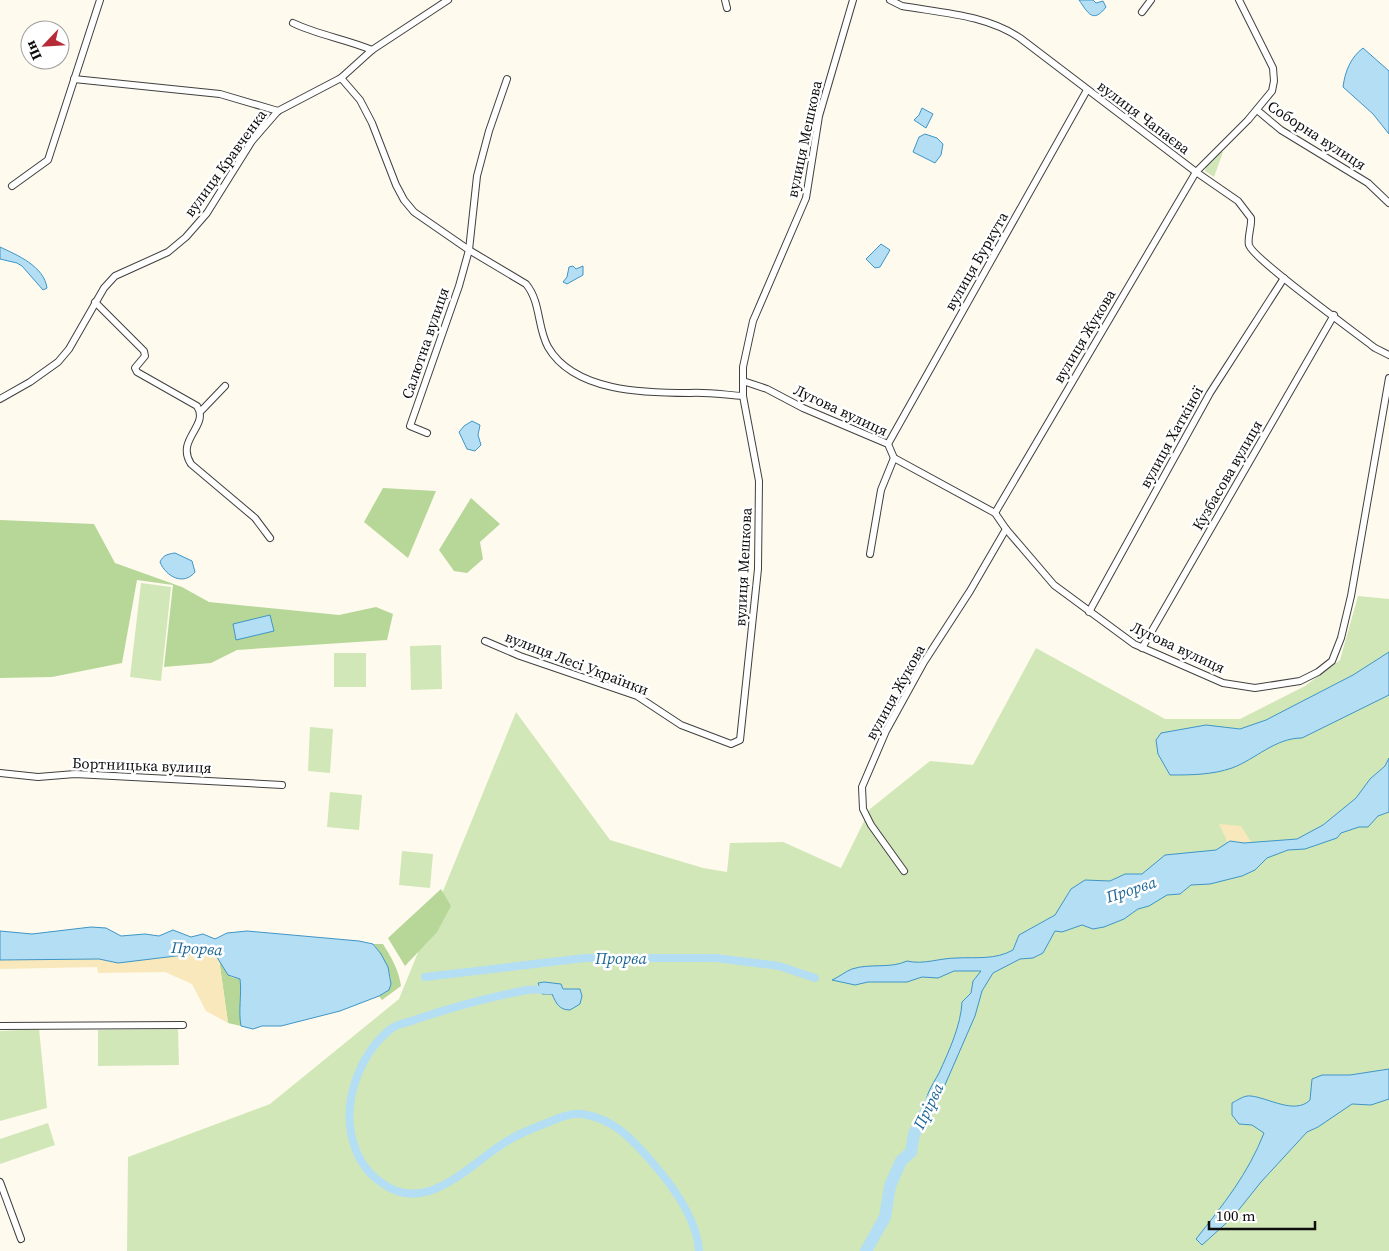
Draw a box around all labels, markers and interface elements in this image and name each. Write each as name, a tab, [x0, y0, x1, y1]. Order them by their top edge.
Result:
north arrow	[20, 20, 70, 70]
text: Пн	[20, 37, 46, 64]
street label: вулиця Чапаєва	[1093, 75, 1195, 159]
street label: вулиця Мешкова	[781, 78, 827, 199]
street label: Соборна вулиця	[1264, 95, 1370, 175]
street label: вулиця Кравченка	[179, 105, 271, 221]
street label: вулиця Буркута	[939, 207, 1013, 314]
street label: Салютна вулиця	[396, 284, 454, 402]
street label: вулиця Жукова	[1048, 285, 1121, 387]
street label: Лугова вулиця	[790, 379, 892, 441]
street label: вулиця Хаткіної	[1134, 382, 1208, 492]
street label: Кузбасова вулиця	[1187, 416, 1267, 534]
street label: вулиця Мешкова	[729, 507, 757, 627]
street label: Лугова вулиця	[1127, 616, 1229, 678]
street label: вулиця Лесі Українки	[502, 626, 652, 700]
street label: вулиця Жукова	[860, 640, 930, 744]
street label: Бортницька вулиця	[72, 752, 212, 778]
water label: Прорва	[1102, 870, 1160, 908]
water label: Прорва	[170, 936, 224, 960]
water label: Прорва	[594, 947, 647, 969]
water label: Прірва	[907, 1079, 949, 1134]
scale bar	[1209, 1198, 1315, 1230]
text: 100 m	[1216, 1205, 1256, 1226]

